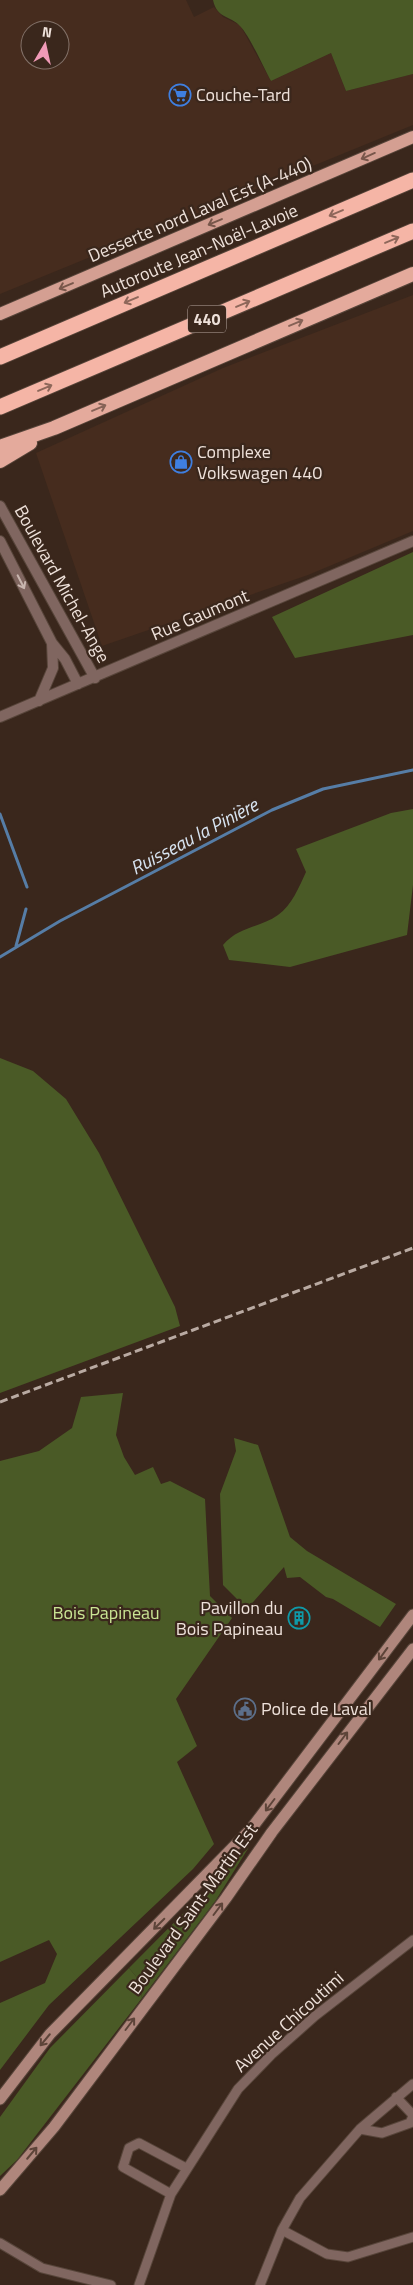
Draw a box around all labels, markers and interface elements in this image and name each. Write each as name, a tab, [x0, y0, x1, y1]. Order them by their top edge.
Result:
north arrow	[20, 20, 70, 70]
text: N	[41, 21, 54, 43]
place label: Couche-Tard	[196, 81, 290, 108]
supermarket icon: Couche-Tard	[168, 83, 192, 107]
street label: Desserte nord Laval Est (A-440)	[84, 150, 316, 269]
one-way arrow	[361, 151, 376, 161]
street label: Autoroute Jean-Noël-Lavoie	[96, 197, 302, 305]
one-way arrow	[329, 208, 344, 218]
one-way arrow	[208, 217, 223, 227]
one-way arrow	[384, 234, 399, 244]
one-way arrow	[58, 283, 73, 292]
one-way arrow	[124, 296, 139, 306]
one-way arrow	[235, 298, 250, 307]
road number: 440	[188, 306, 226, 332]
one-way arrow	[289, 318, 304, 327]
one-way arrow	[37, 383, 52, 393]
one-way arrow	[91, 403, 106, 413]
place label: Complexe Volkswagen 440	[197, 438, 322, 486]
shop icon: Complexe Volkswagen 440	[169, 450, 193, 474]
street label: Boulevard Michel-Ange	[8, 500, 117, 668]
one-way arrow	[17, 574, 26, 589]
street label: Rue Gaumont	[147, 582, 253, 647]
water label: Ruisseau la Pinière	[125, 789, 264, 881]
place label: Pavillon du Bois Papineau	[176, 1594, 283, 1642]
park label: Bois Papineau	[52, 1599, 160, 1626]
building icon: Pavillon du Bois Papineau	[287, 1606, 311, 1630]
one-way arrow	[378, 1647, 389, 1660]
place label: Police de Laval	[261, 1695, 372, 1722]
public building icon: Police de Laval	[233, 1697, 257, 1721]
one-way arrow	[337, 1732, 348, 1745]
one-way arrow	[264, 1798, 275, 1811]
street label: Boulevard Saint-Martin Est	[121, 1817, 264, 2000]
one-way arrow	[212, 1903, 223, 1916]
one-way arrow	[153, 1918, 165, 1930]
street label: Avenue Chicoutimi	[228, 1965, 350, 2078]
one-way arrow	[125, 2018, 136, 2031]
one-way arrow	[40, 2033, 51, 2046]
one-way arrow	[27, 2147, 38, 2160]

